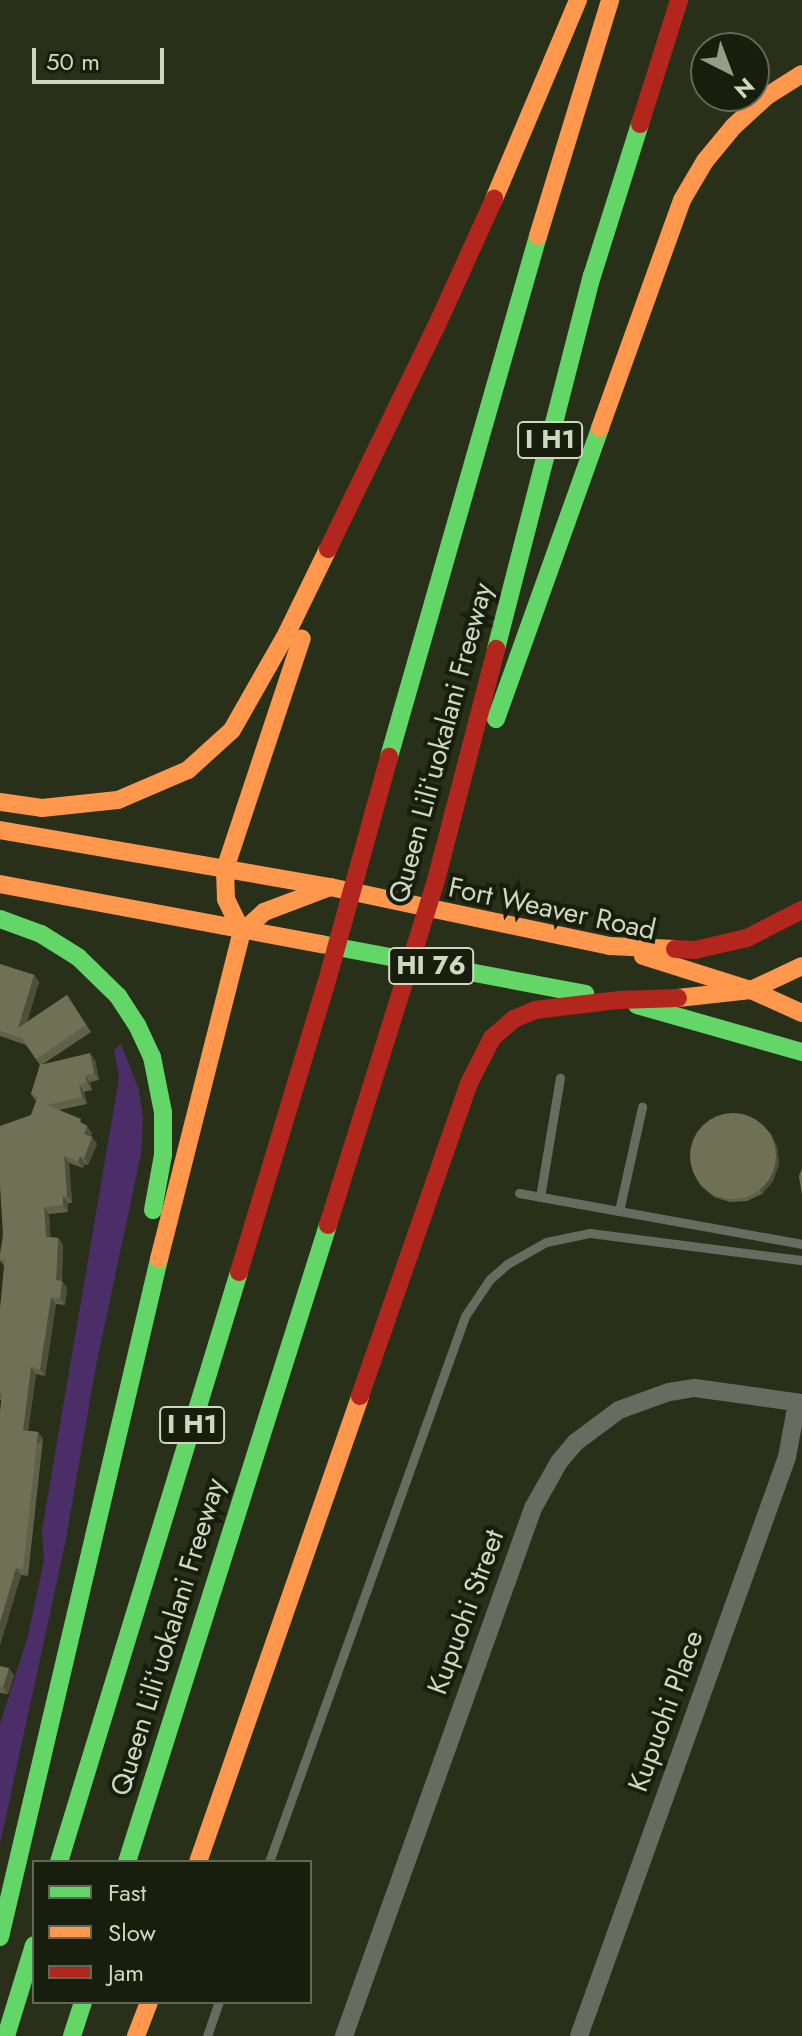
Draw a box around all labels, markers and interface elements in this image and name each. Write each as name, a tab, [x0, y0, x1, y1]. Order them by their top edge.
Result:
scale bar	[36, 32, 168, 82]
north arrow	[690, 32, 770, 112]
text: 50 m	[46, 44, 100, 79]
text: N	[728, 71, 762, 106]
road number: I H1	[516, 418, 584, 462]
street label: Queen Liliʻuokalani Freeway	[382, 579, 500, 907]
street label: Fort Weaver Road	[445, 871, 659, 947]
road number: HI 76	[387, 944, 475, 988]
road number: I H1	[158, 1403, 226, 1447]
street label: Queen Liliʻuokalani Freeway	[104, 1474, 232, 1800]
street label: Kupuohi Street	[421, 1525, 511, 1699]
street label: Kupuohi Place	[621, 1626, 711, 1796]
legend	[32, 1860, 312, 2004]
text: Fast	[108, 1875, 146, 1910]
text: Slow	[108, 1915, 156, 1950]
text: Jam	[108, 1955, 144, 1990]

